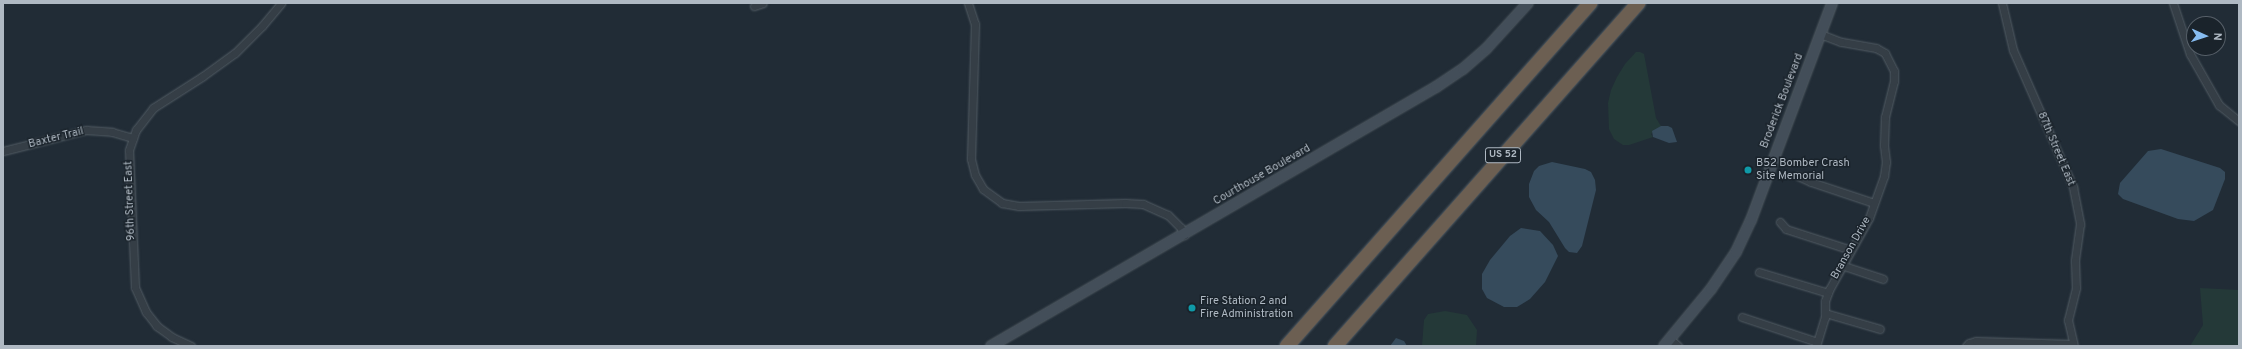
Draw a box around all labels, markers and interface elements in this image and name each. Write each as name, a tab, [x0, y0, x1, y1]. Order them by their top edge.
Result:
north arrow	[2186, 16, 2226, 56]
text: N	[2210, 32, 2224, 41]
street label: Broderick Boulevard	[1758, 52, 1806, 150]
street label: 87th Street East	[2034, 110, 2078, 188]
street label: Baxter Trail	[27, 125, 85, 151]
street label: Courthouse Boulevard	[1211, 142, 1313, 208]
road number: US 52	[1485, 147, 1521, 163]
place label: B52 Bomber Crash Site Memorial	[1756, 157, 1850, 183]
street label: 96th Street East	[122, 161, 138, 241]
marker: B52 Bomber Crash Site Memorial	[1743, 165, 1753, 175]
street label: Branson Drive	[1828, 214, 1874, 282]
place label: Fire Station 2 and Fire Administration	[1200, 295, 1294, 321]
marker: Fire Station 2 and Fire Administration	[1187, 303, 1197, 313]

